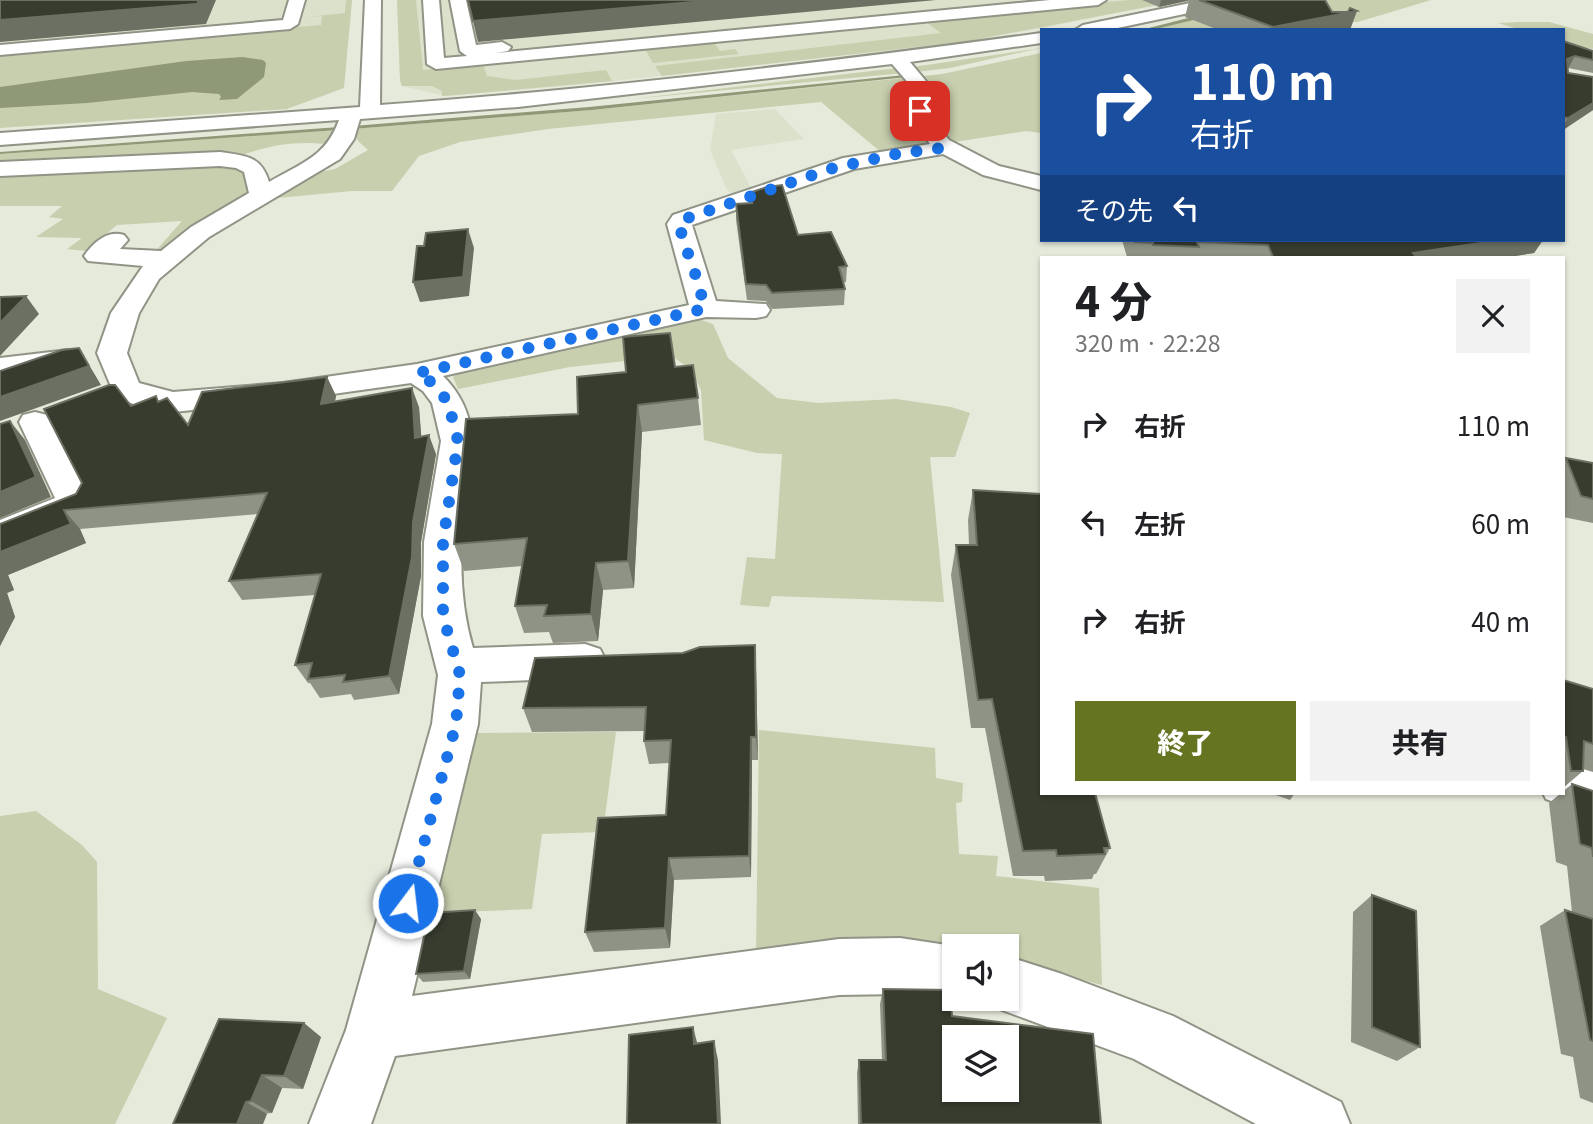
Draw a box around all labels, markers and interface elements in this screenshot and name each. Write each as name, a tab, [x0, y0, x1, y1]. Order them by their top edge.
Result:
text: 110 m	[1190, 43, 1335, 114]
icon: right	[1075, 56, 1166, 147]
pin	[890, 81, 950, 141]
icon: arrive	[901, 92, 939, 130]
text: 右折	[1190, 109, 1254, 155]
icon: left	[1167, 189, 1205, 227]
text: その先	[1075, 190, 1153, 227]
text: 4 分	[1075, 268, 1152, 329]
button: close	[1456, 279, 1530, 353]
text: 320 m · 22:28	[1075, 325, 1220, 359]
icon: right	[1075, 405, 1113, 443]
text: 右折	[1134, 406, 1186, 443]
text: 110 m	[1457, 406, 1530, 443]
icon: left	[1075, 503, 1113, 541]
text: 左折	[1134, 504, 1186, 541]
text: 60 m	[1471, 504, 1530, 541]
icon: right	[1075, 601, 1113, 639]
text: 右折	[1134, 602, 1186, 639]
text: 40 m	[1471, 602, 1530, 639]
button: 終了	[1075, 701, 1296, 781]
button: 共有	[1310, 701, 1530, 781]
position arrow	[371, 866, 445, 940]
map controls	[942, 934, 1019, 1102]
button: sound	[942, 934, 1019, 1011]
button: layers	[942, 1025, 1019, 1102]

